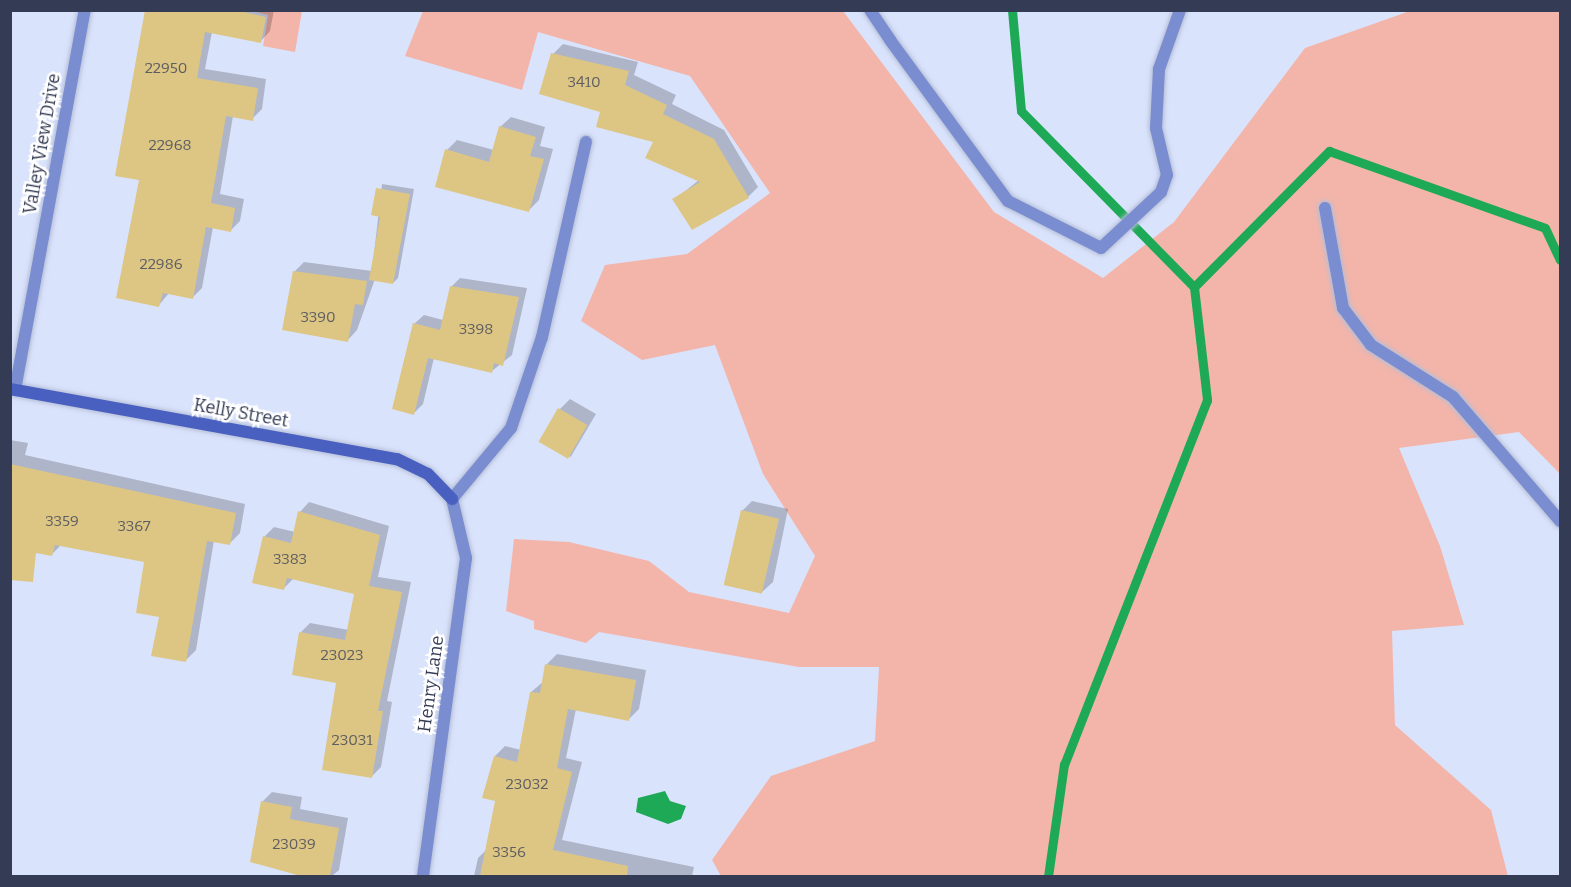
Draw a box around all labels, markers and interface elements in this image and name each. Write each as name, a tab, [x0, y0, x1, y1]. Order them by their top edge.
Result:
house number: 22950	[145, 60, 187, 78]
street label: Valley View Drive	[19, 72, 65, 216]
house number: 3410	[567, 74, 601, 92]
house number: 22968	[149, 137, 191, 155]
house number: 22986	[140, 256, 182, 274]
house number: 3390	[300, 309, 336, 327]
house number: 3398	[459, 321, 493, 339]
street label: Kelly Street	[192, 394, 290, 432]
house number: 3359	[45, 513, 79, 531]
house number: 3367	[118, 518, 150, 536]
house number: 3383	[273, 551, 307, 569]
street label: Henry Lane	[414, 634, 448, 734]
house number: 23023	[320, 647, 364, 665]
house number: 23031	[332, 732, 372, 750]
house number: 23032	[505, 776, 549, 794]
house number: 23039	[272, 836, 316, 854]
house number: 3356	[492, 844, 526, 862]

